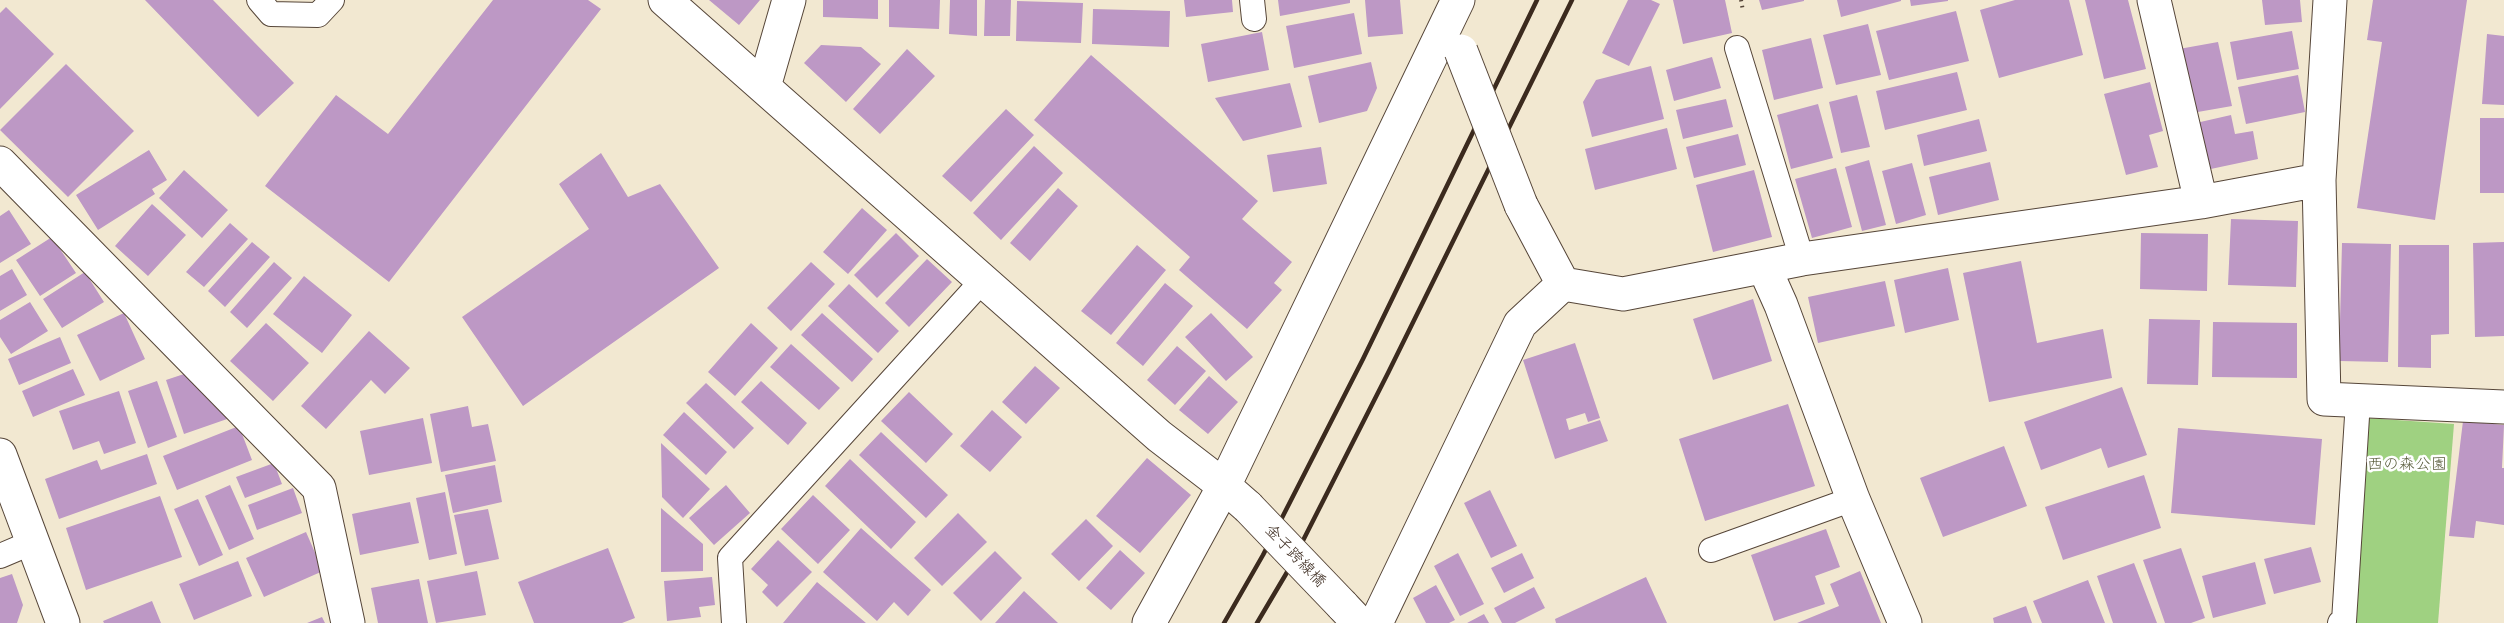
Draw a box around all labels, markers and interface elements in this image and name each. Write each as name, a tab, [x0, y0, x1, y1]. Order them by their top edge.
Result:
park label: 西の森公園	[2367, 455, 2447, 475]
street label: 金子跨線橋	[1260, 521, 1330, 591]

